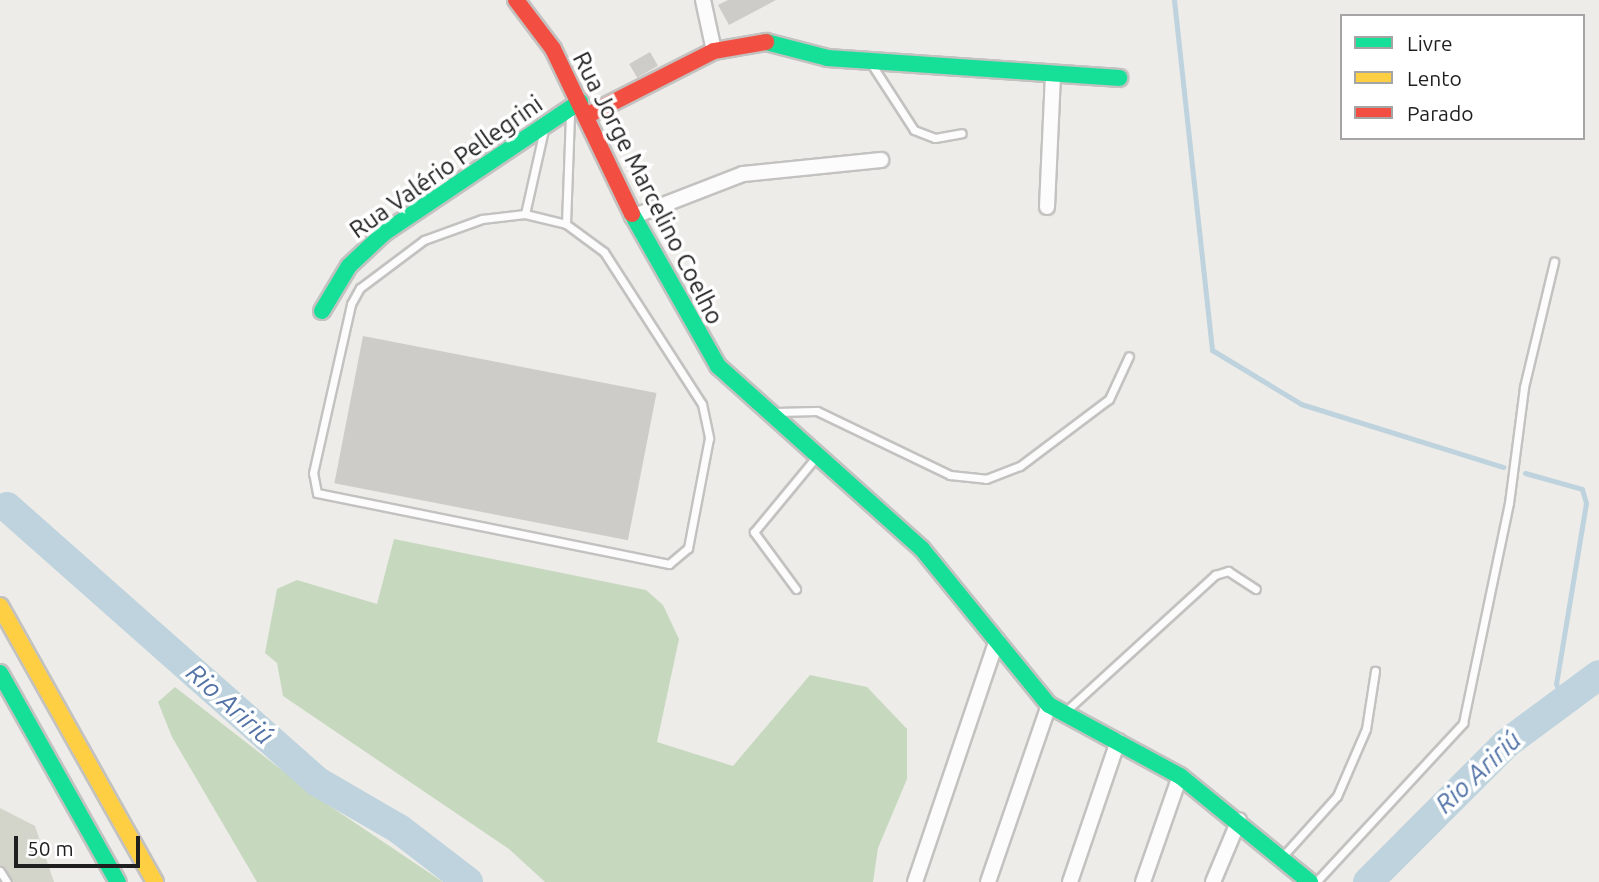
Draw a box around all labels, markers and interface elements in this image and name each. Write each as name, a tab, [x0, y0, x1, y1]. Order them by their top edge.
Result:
legend	[1340, 14, 1585, 140]
text: Livre	[1407, 31, 1453, 55]
street label: Rua Jorge Marcelino Coelho	[567, 47, 729, 329]
text: Lento	[1407, 66, 1462, 90]
street label: Rua Valério Pellegrini	[344, 90, 548, 244]
text: Parado	[1407, 101, 1473, 125]
water label: Rio Aririú	[180, 657, 280, 751]
water label: Rio Aririú	[1429, 724, 1527, 820]
scale bar	[18, 822, 144, 866]
text: 50 m	[27, 836, 74, 860]

